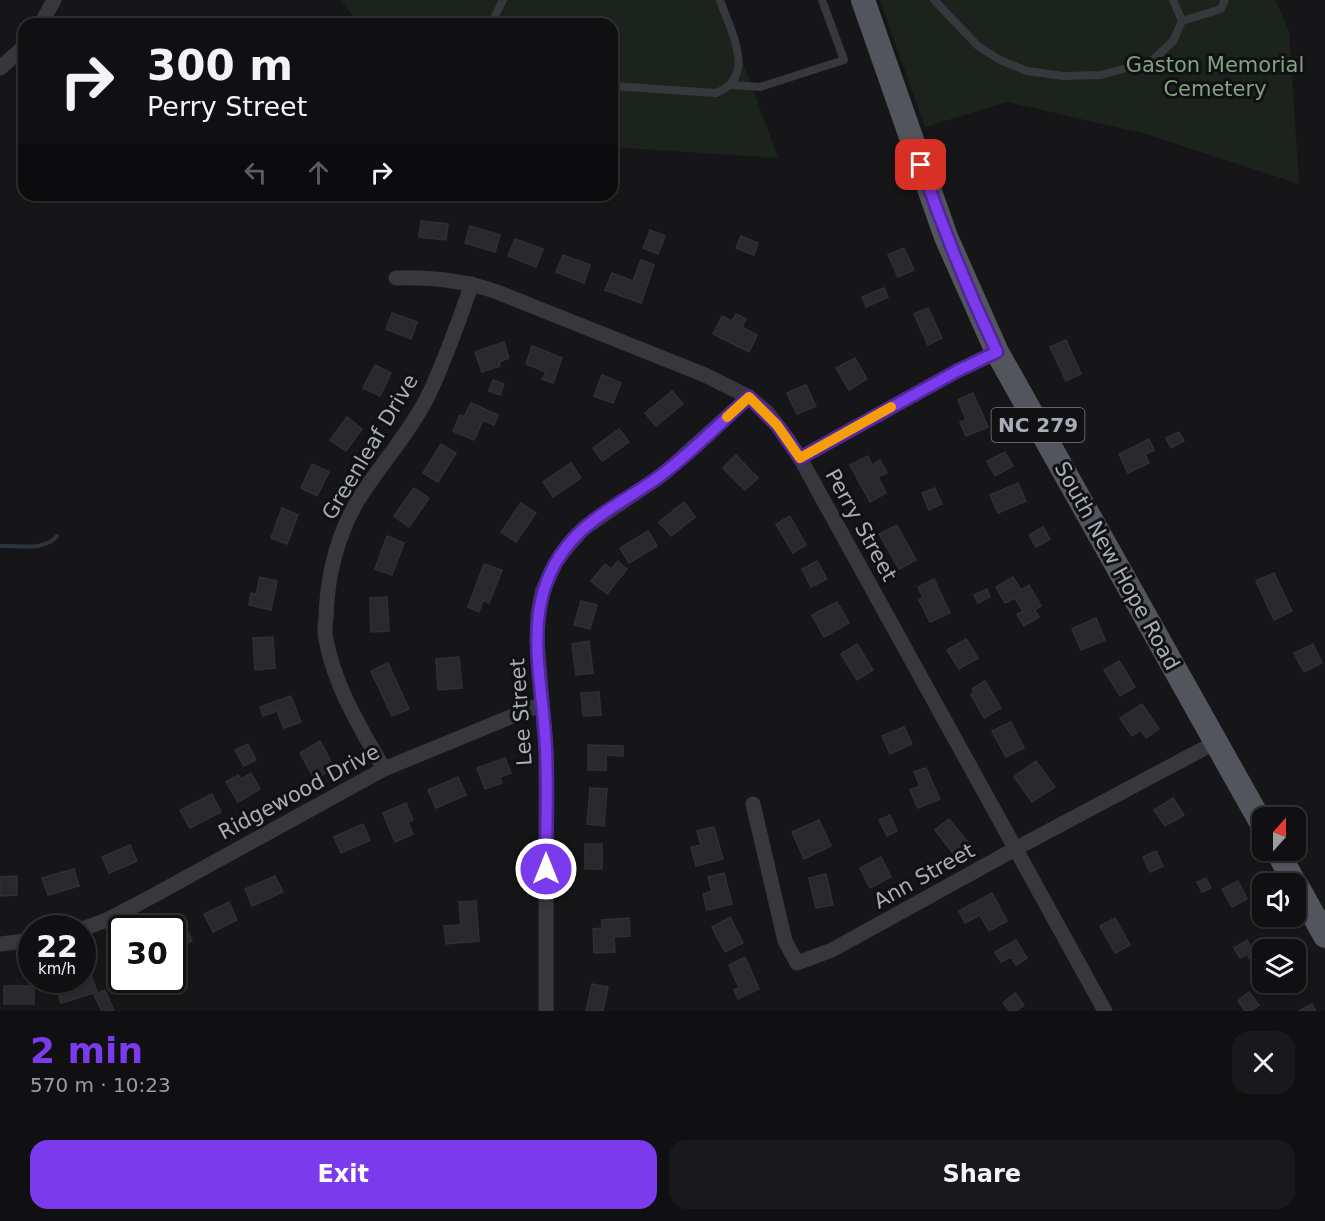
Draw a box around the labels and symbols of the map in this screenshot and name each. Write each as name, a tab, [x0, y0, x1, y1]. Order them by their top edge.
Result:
park label: Gaston Memorial Cemetery	[1126, 53, 1304, 101]
pin	[895, 139, 946, 190]
street label: Greenleaf Drive	[317, 370, 423, 524]
road number: NC 279	[992, 408, 1084, 442]
street label: South New Hope Road	[1050, 458, 1184, 674]
street label: Perry Street	[820, 465, 902, 585]
street label: Lee Street	[505, 657, 537, 767]
street label: Ridgewood Drive	[214, 739, 384, 845]
north arrow	[1252, 807, 1306, 861]
position arrow	[514, 837, 578, 901]
street label: Ann Street	[869, 838, 979, 914]
speed limit sign: 30	[108, 915, 186, 993]

